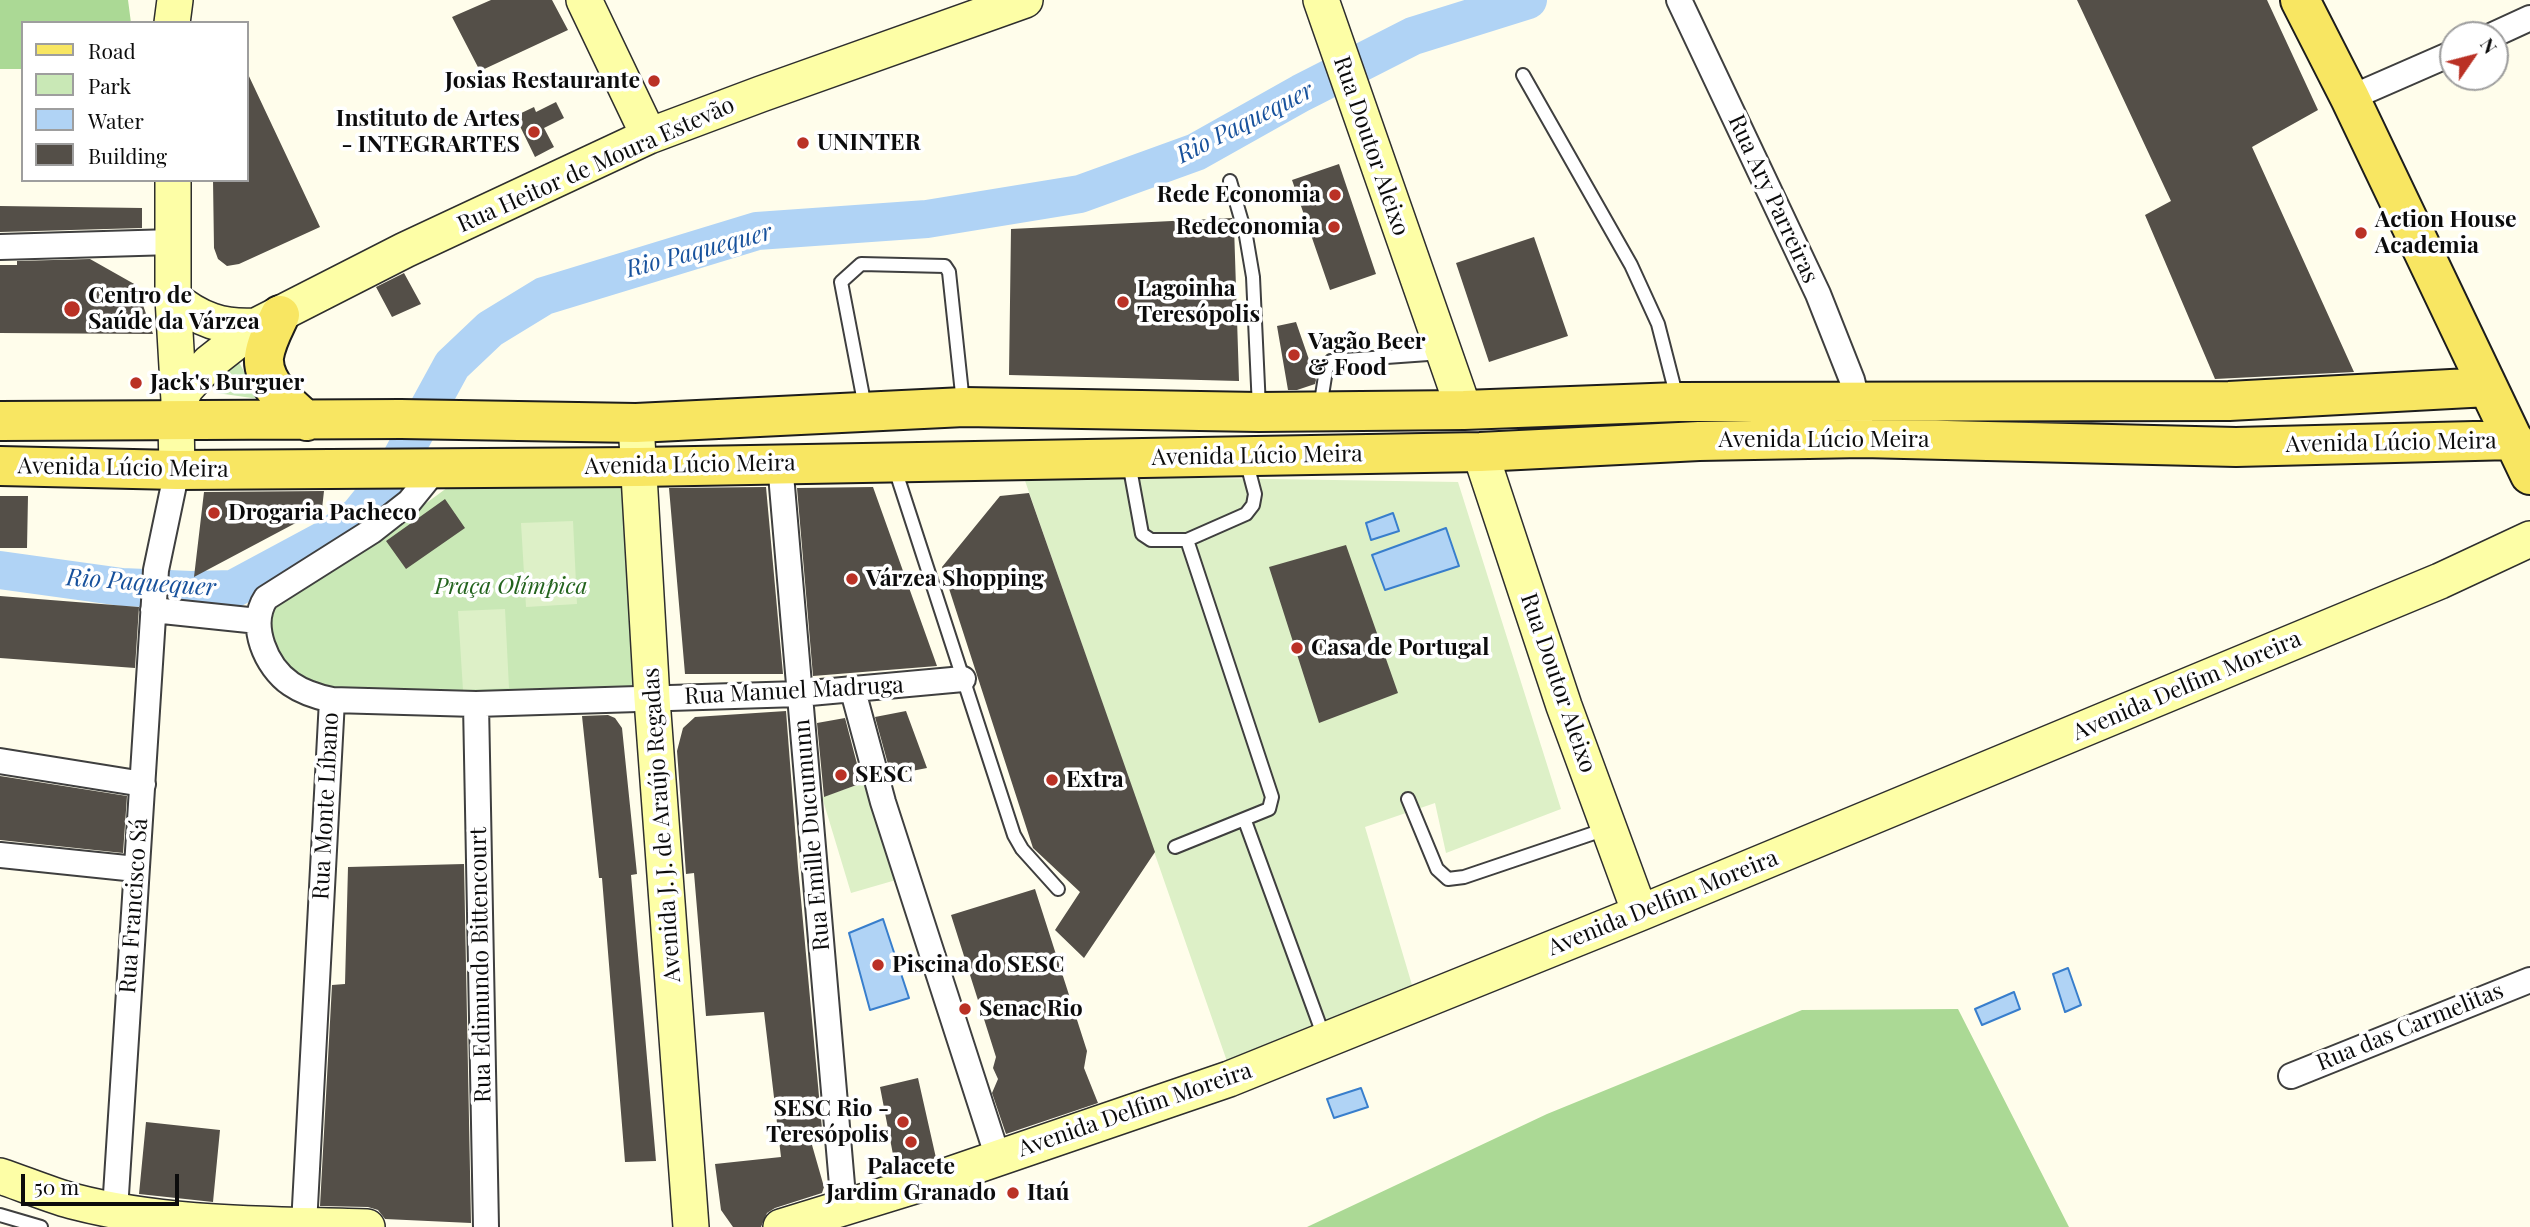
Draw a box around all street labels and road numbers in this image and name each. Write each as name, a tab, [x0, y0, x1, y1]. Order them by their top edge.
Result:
street label: Rua Doutor Aleixo	[1327, 53, 1415, 239]
street label: Rua Heitor de Moura Estevão	[453, 91, 739, 239]
street label: Rua Ary Parreiras	[1722, 110, 1824, 288]
street label: Avenida Lúcio Meira	[1718, 426, 1930, 454]
street label: Avenida Lúcio Meira	[2285, 427, 2497, 459]
street label: Avenida Lúcio Meira	[1151, 440, 1363, 472]
street label: Avenida Lúcio Meira	[584, 449, 796, 481]
street label: Avenida Lúcio Meira	[17, 452, 229, 484]
street label: Rua Doutor Aleixo	[1514, 590, 1602, 776]
street label: Avenida Delfim Moreira	[2069, 625, 2305, 747]
street label: Avenida J. J. de Araújo Regadas	[637, 667, 687, 983]
street label: Rua Manuel Madruga	[684, 671, 904, 711]
street label: Rua Monte Líbano	[307, 711, 345, 901]
street label: Rua Emille Ducumunn	[788, 718, 836, 952]
street label: Rua Francisco Sá	[114, 817, 154, 995]
street label: Rua Edimundo Bittencourt	[465, 827, 497, 1103]
street label: Avenida Delfim Moreira	[1544, 844, 1782, 962]
street label: Rua das Carmelitas	[2313, 977, 2507, 1077]
street label: Avenida Delfim Moreira	[1014, 1057, 1256, 1163]

